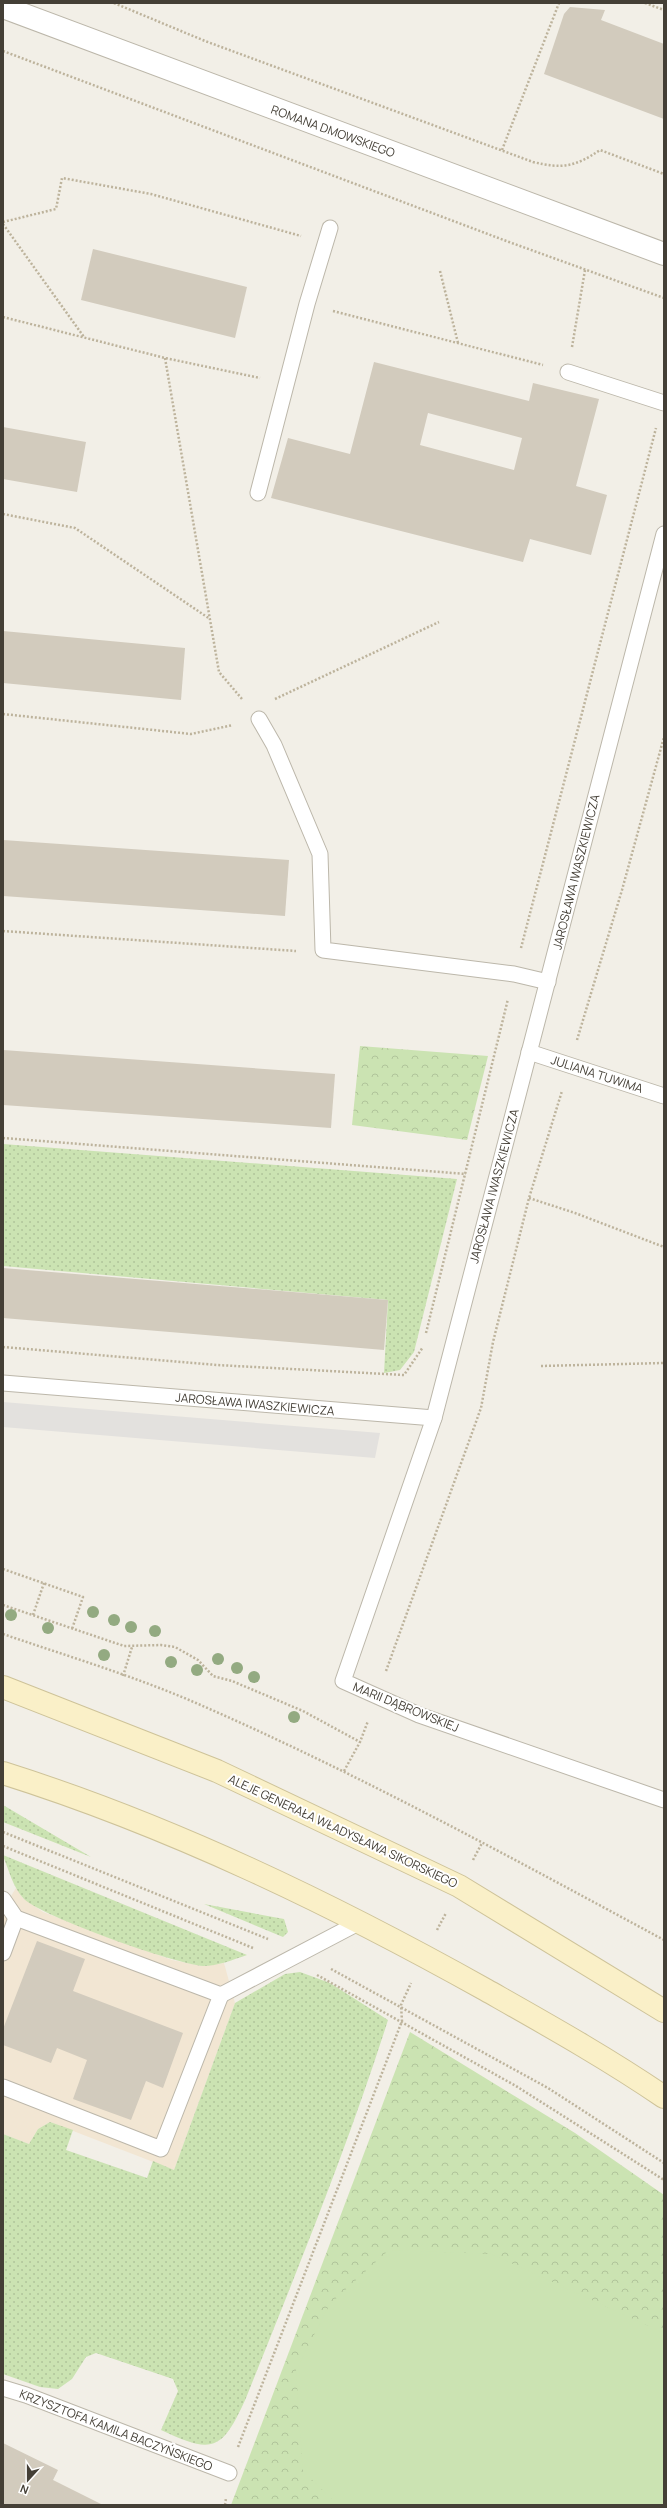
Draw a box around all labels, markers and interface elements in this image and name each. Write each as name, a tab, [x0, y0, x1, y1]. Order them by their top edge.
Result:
street label: ROMANA DMOWSKIEGO	[269, 101, 398, 161]
street label: JAROSŁAWA IWASZKIEWICZA	[548, 792, 604, 951]
street label: JULIANA TUWIMA	[549, 1051, 646, 1097]
street label: JAROSŁAWA IWASZKIEWICZA	[465, 1106, 523, 1265]
street label: JAROSŁAWA IWASZKIEWICZA	[175, 1389, 336, 1419]
street label: MARII DĄBROWSKIEJ	[351, 1678, 461, 1736]
street label: ALEJE GENERAŁA WŁADYSŁAWA SIKORSKIEGO	[226, 1770, 461, 1892]
street label: KRZYSZTOFA KAMILA BACZYŃSKIEGO	[17, 2385, 215, 2475]
north arrow	[8, 2460, 48, 2500]
text: N	[18, 2481, 31, 2498]

